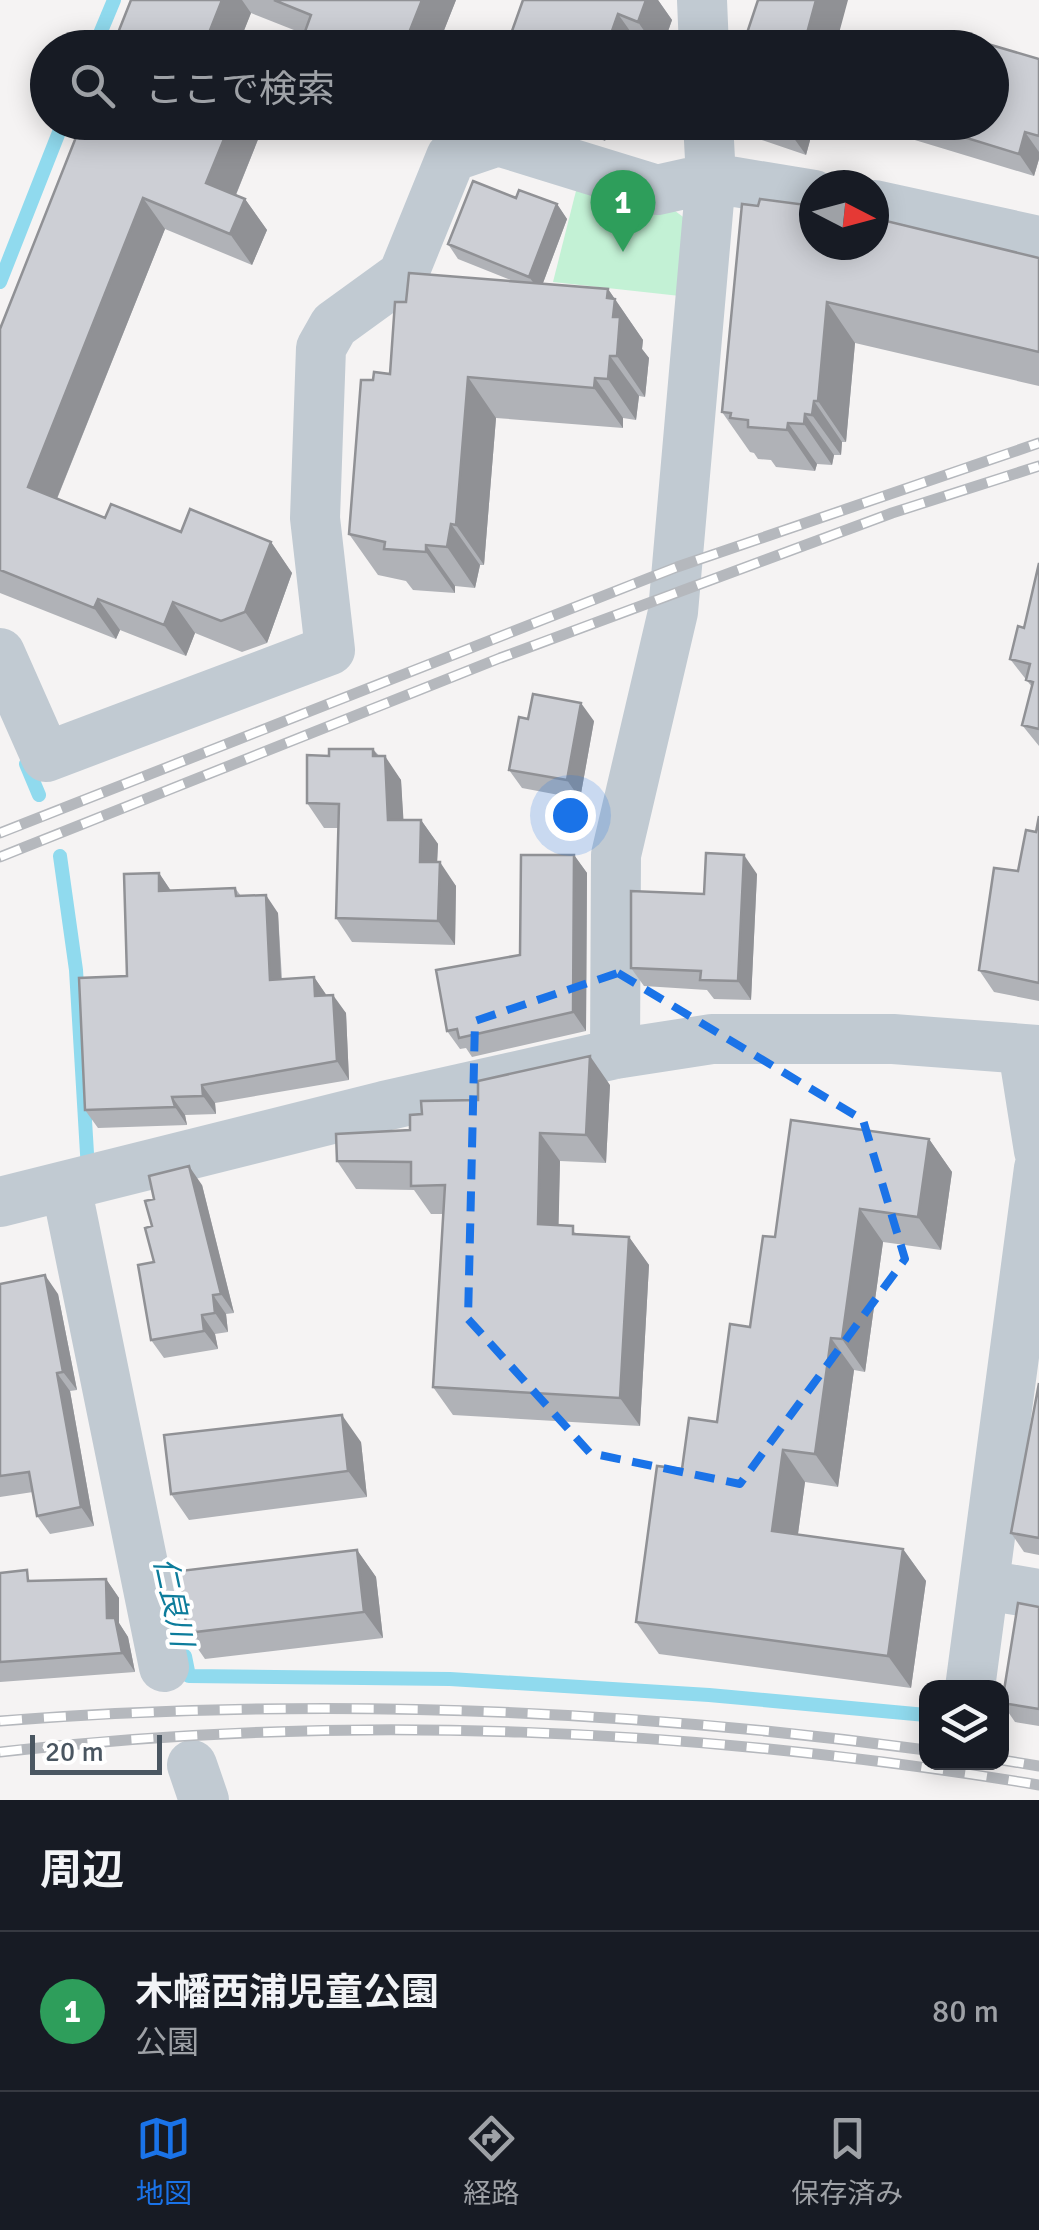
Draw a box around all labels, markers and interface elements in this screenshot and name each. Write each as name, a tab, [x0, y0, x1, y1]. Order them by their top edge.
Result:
search box	[30, 30, 1009, 140]
icon: search	[65, 58, 120, 113]
text: ここで検索	[145, 66, 335, 113]
pin: 1	[590, 170, 656, 252]
north arrow	[799, 170, 889, 260]
your location	[545, 790, 596, 841]
water label: 仁良川	[146, 1554, 201, 1653]
map controls	[919, 1680, 1009, 1770]
button: layers	[919, 1680, 1009, 1770]
scale bar	[30, 1730, 162, 1774]
text: 20 m	[45, 1735, 104, 1769]
text: 周辺	[40, 1845, 124, 1896]
text: 木幡西浦児童公園	[135, 1969, 439, 2016]
text: 1	[64, 1992, 81, 2031]
text: 80 m	[932, 1992, 999, 2031]
text: 公園	[135, 2023, 199, 2062]
tab: 地図	[136, 2111, 192, 2211]
tab: 経路	[463, 2111, 519, 2211]
tab: 保存済み	[791, 2111, 903, 2211]

